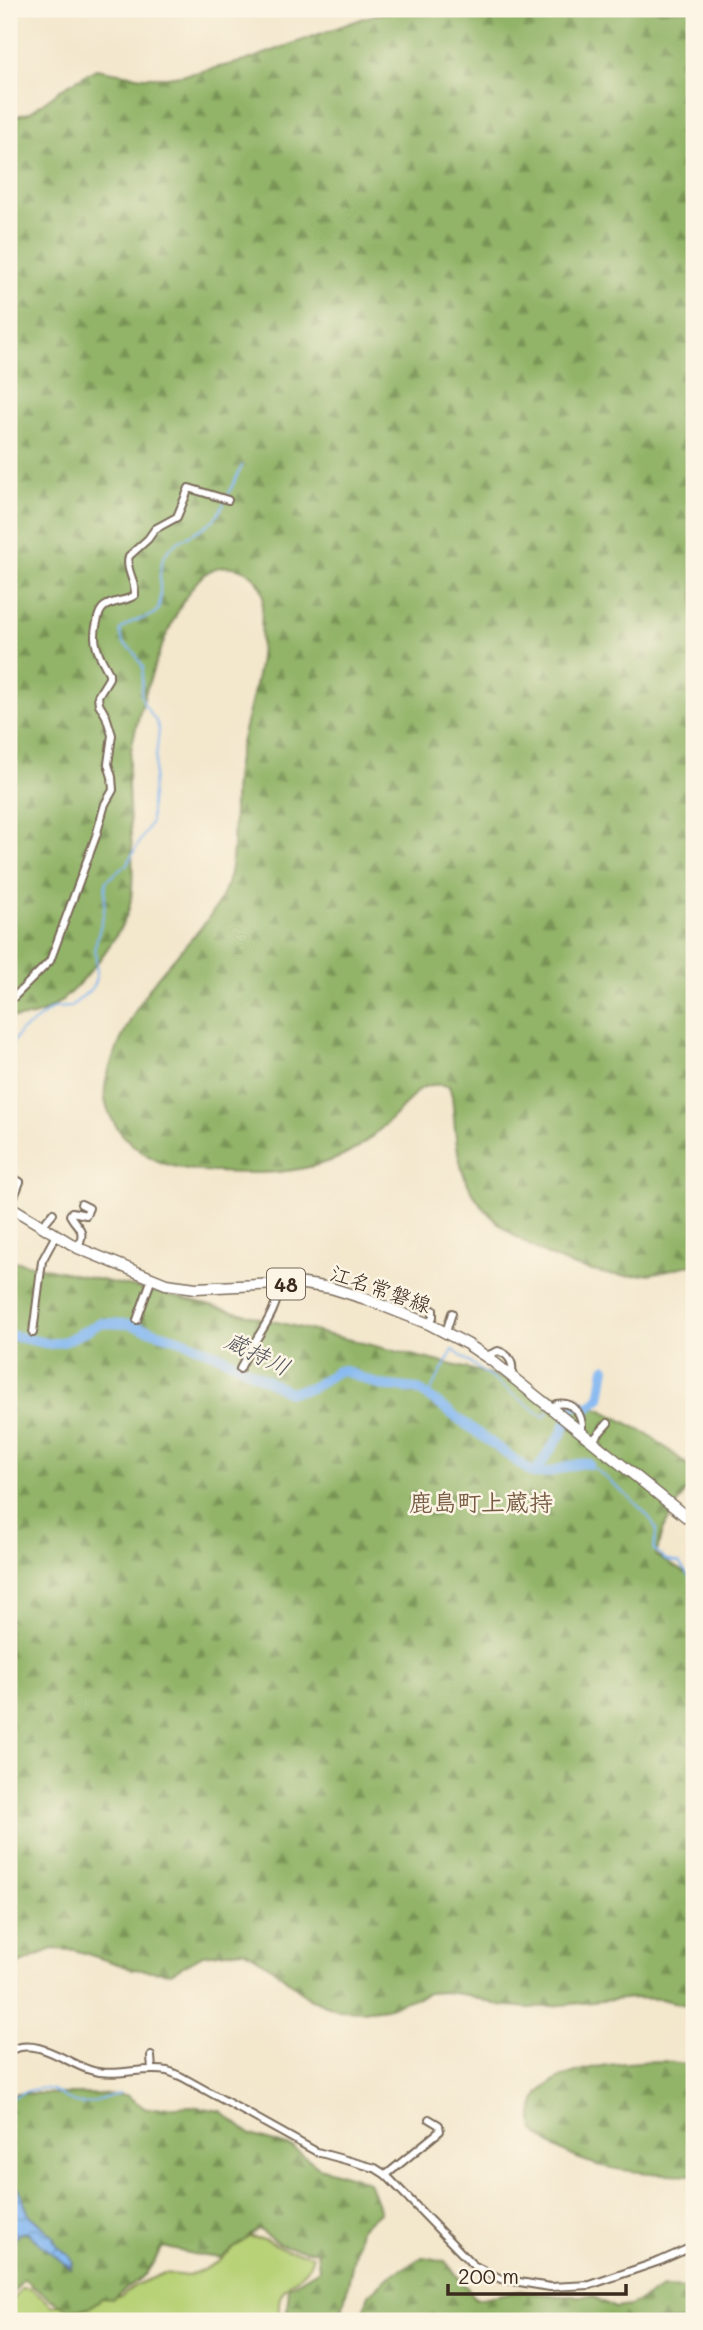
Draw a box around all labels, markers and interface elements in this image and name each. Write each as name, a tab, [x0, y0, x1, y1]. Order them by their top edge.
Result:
street label: 江名常磐線	[327, 1258, 435, 1318]
road number: 48	[267, 1268, 305, 1300]
water label: 蔵持川	[220, 1324, 296, 1382]
district label: 鹿島町上蔵持	[409, 1486, 553, 1517]
scale bar	[448, 2253, 626, 2297]
text: 200 m	[458, 2262, 519, 2289]

